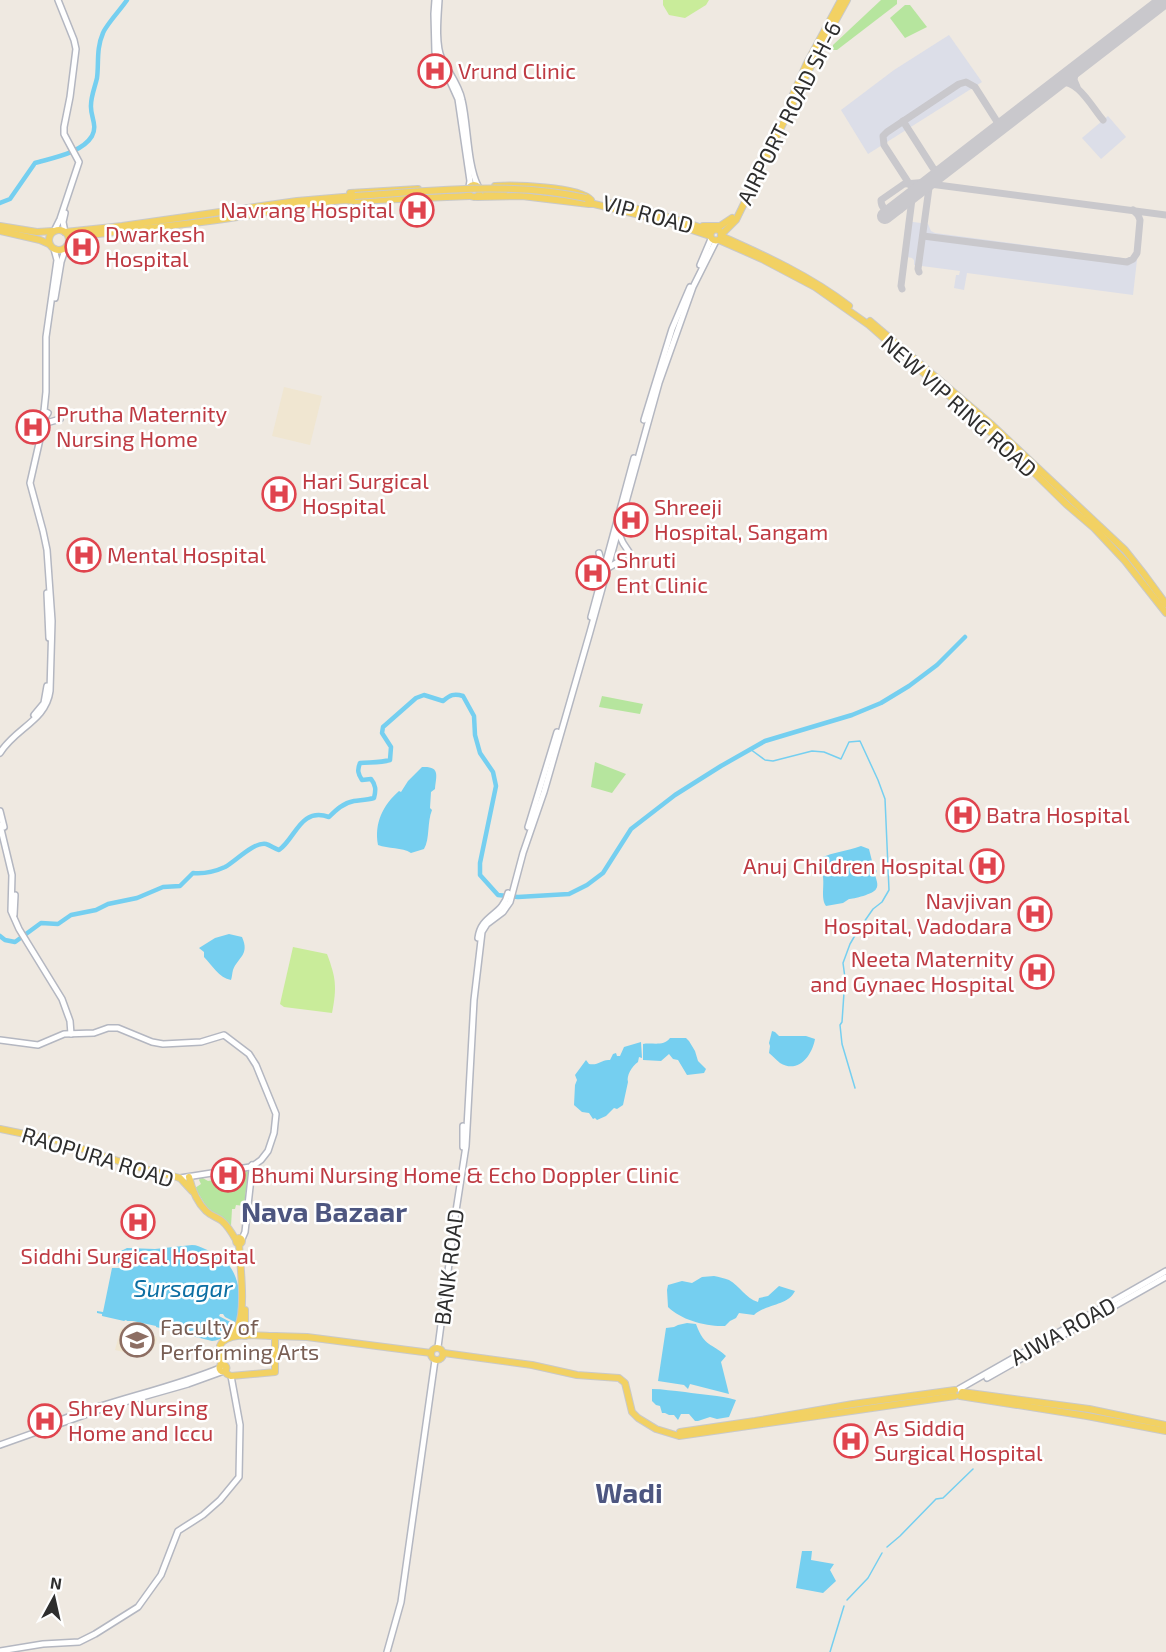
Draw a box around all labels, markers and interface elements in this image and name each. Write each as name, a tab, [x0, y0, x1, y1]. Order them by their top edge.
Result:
street label: AIRPORT ROAD SH-6	[731, 17, 846, 209]
hospital icon: Vrund Clinic	[417, 53, 453, 89]
place label: Vrund Clinic	[458, 57, 576, 83]
street label: VIP ROAD	[600, 188, 697, 238]
hospital icon: Navrang Hospital	[399, 192, 435, 228]
place label: Navrang Hospital	[220, 196, 394, 222]
place label: Dwarkesh Hospital	[105, 220, 205, 271]
hospital icon: Dwarkesh Hospital	[64, 229, 100, 265]
street label: NEW VIP RING ROAD	[877, 329, 1042, 482]
place label: Prutha Maternity Nursing Home	[56, 400, 228, 451]
hospital icon: Prutha Maternity Nursing Home	[15, 409, 51, 445]
place label: Hari Surgical Hospital	[302, 467, 429, 518]
hospital icon: Hari Surgical Hospital	[261, 476, 297, 512]
place label: Shreeji Hospital, Sangam	[654, 493, 828, 544]
hospital icon: Shreeji Hospital, Sangam	[613, 502, 649, 538]
hospital icon: Mental Hospital	[66, 537, 102, 573]
place label: Mental Hospital	[107, 541, 266, 567]
place label: Shruti Ent Clinic	[616, 546, 708, 597]
hospital icon: Shruti Ent Clinic	[575, 555, 611, 591]
hospital icon: Batra Hospital	[945, 797, 981, 833]
place label: Batra Hospital	[986, 801, 1130, 827]
hospital icon: Anuj Children Hospital	[969, 848, 1005, 884]
place label: Anuj Children Hospital	[743, 852, 964, 879]
place label: Navjivan Hospital, Vadodara	[823, 887, 1012, 938]
hospital icon: Navjivan Hospital, Vadodara	[1017, 896, 1053, 932]
place label: Neeta Maternity and Gynaec Hospital	[810, 945, 1014, 996]
hospital icon: Neeta Maternity and Gynaec Hospital	[1019, 954, 1055, 990]
street label: RAOPURA ROAD	[19, 1121, 177, 1192]
hospital icon: Bhumi Nursing Home & Echo Doppler Clinic	[210, 1157, 246, 1193]
place label: Bhumi Nursing Home & Echo Doppler Clinic	[251, 1161, 679, 1187]
district label: Nava Bazaar	[241, 1194, 407, 1228]
hospital icon: Siddhi Surgical Hospital	[120, 1204, 156, 1240]
street label: BANK ROAD	[428, 1207, 468, 1327]
place label: Siddhi Surgical Hospital	[21, 1242, 256, 1268]
water label: Sursagar	[133, 1273, 233, 1302]
street label: AJWA ROAD	[1005, 1291, 1120, 1370]
place label: Faculty of Performing Arts	[160, 1313, 319, 1364]
school or university icon: Faculty of Performing Arts	[119, 1322, 155, 1358]
place label: Shrey Nursing Home and Iccu	[68, 1394, 213, 1445]
hospital icon: Shrey Nursing Home and Iccu	[27, 1403, 63, 1439]
place label: As Siddiq Surgical Hospital	[874, 1414, 1043, 1465]
hospital icon: As Siddiq Surgical Hospital	[833, 1423, 869, 1459]
district label: Wadi	[595, 1475, 663, 1509]
north arrow	[24, 1568, 84, 1628]
text: N	[49, 1572, 63, 1593]

